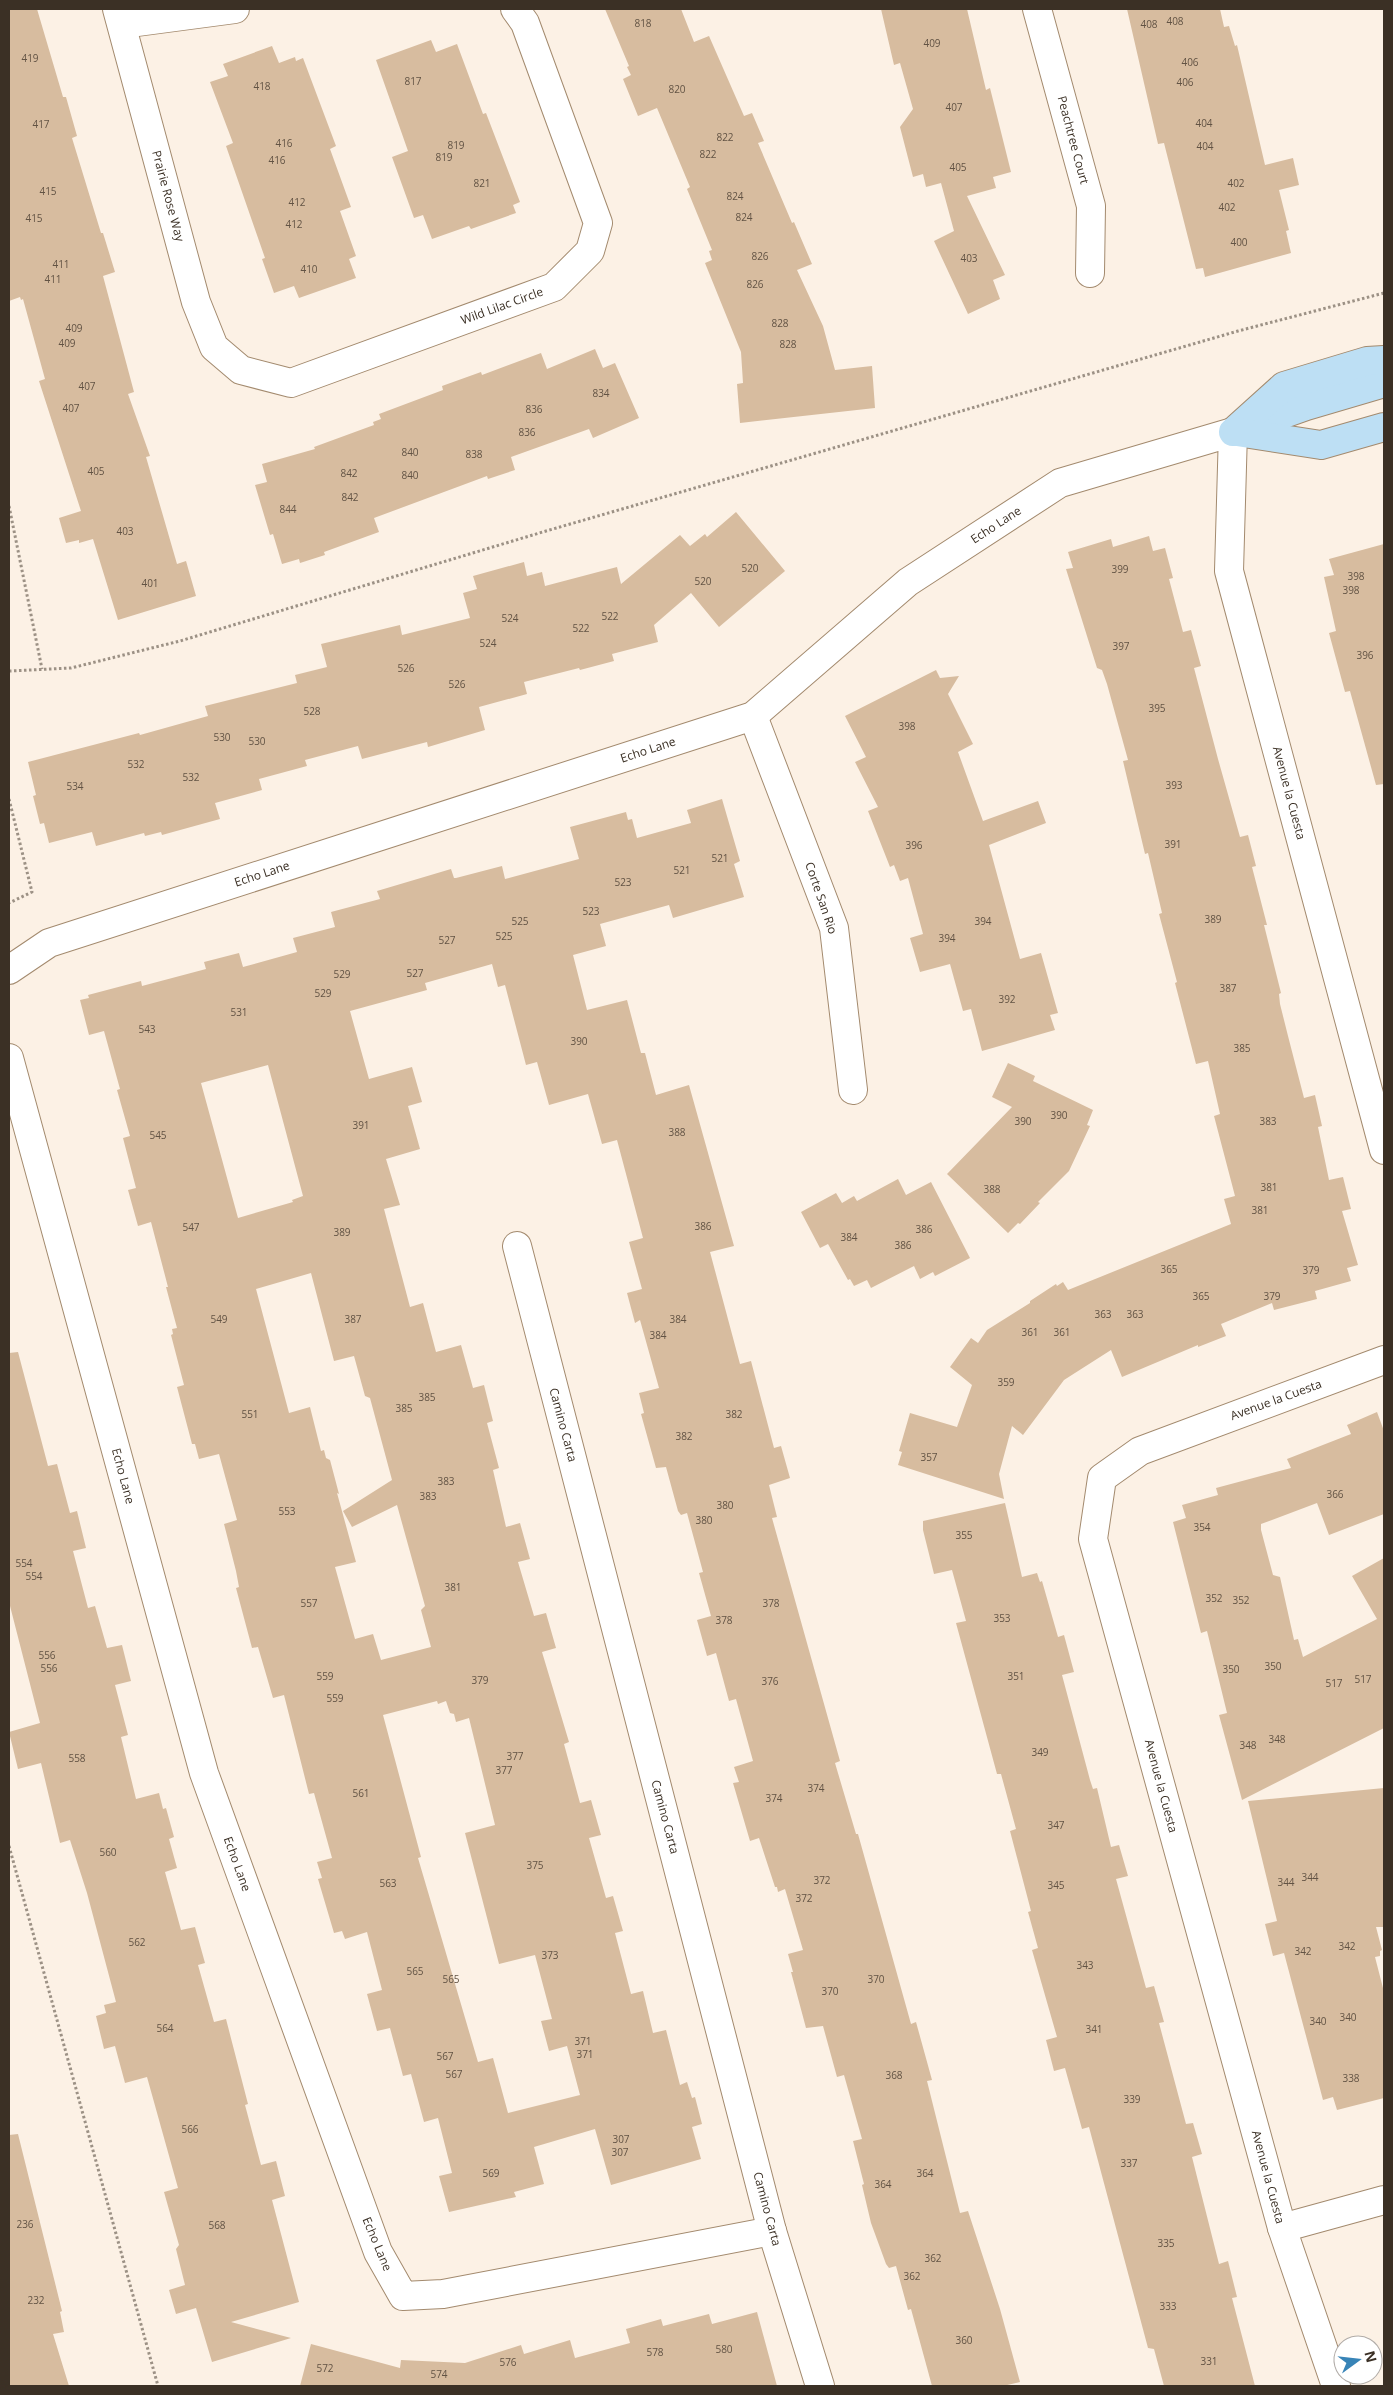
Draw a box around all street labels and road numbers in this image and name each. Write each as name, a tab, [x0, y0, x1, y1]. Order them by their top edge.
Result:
street label: Peachtree Court	[1054, 94, 1093, 186]
street label: Prairie Rose Way	[148, 148, 189, 244]
street label: Wild Lilac Circle	[458, 283, 546, 328]
street label: Echo Lane	[967, 502, 1025, 547]
street label: Echo Lane	[618, 733, 678, 766]
street label: Avenue la Cuesta	[1269, 744, 1310, 841]
street label: Echo Lane	[232, 857, 292, 890]
street label: Corte San Rio	[801, 860, 842, 936]
street label: Avenue la Cuesta	[1228, 1375, 1324, 1424]
street label: Camino Carta	[545, 1386, 582, 1464]
street label: Echo Lane	[108, 1446, 139, 1506]
street label: Avenue la Cuesta	[1141, 1737, 1182, 1834]
street label: Camino Carta	[647, 1778, 684, 1856]
street label: Echo Lane	[220, 1834, 255, 1894]
street label: Avenue la Cuesta	[1248, 2128, 1289, 2225]
street label: Camino Carta	[749, 2170, 786, 2248]
street label: Echo Lane	[358, 2214, 397, 2274]

